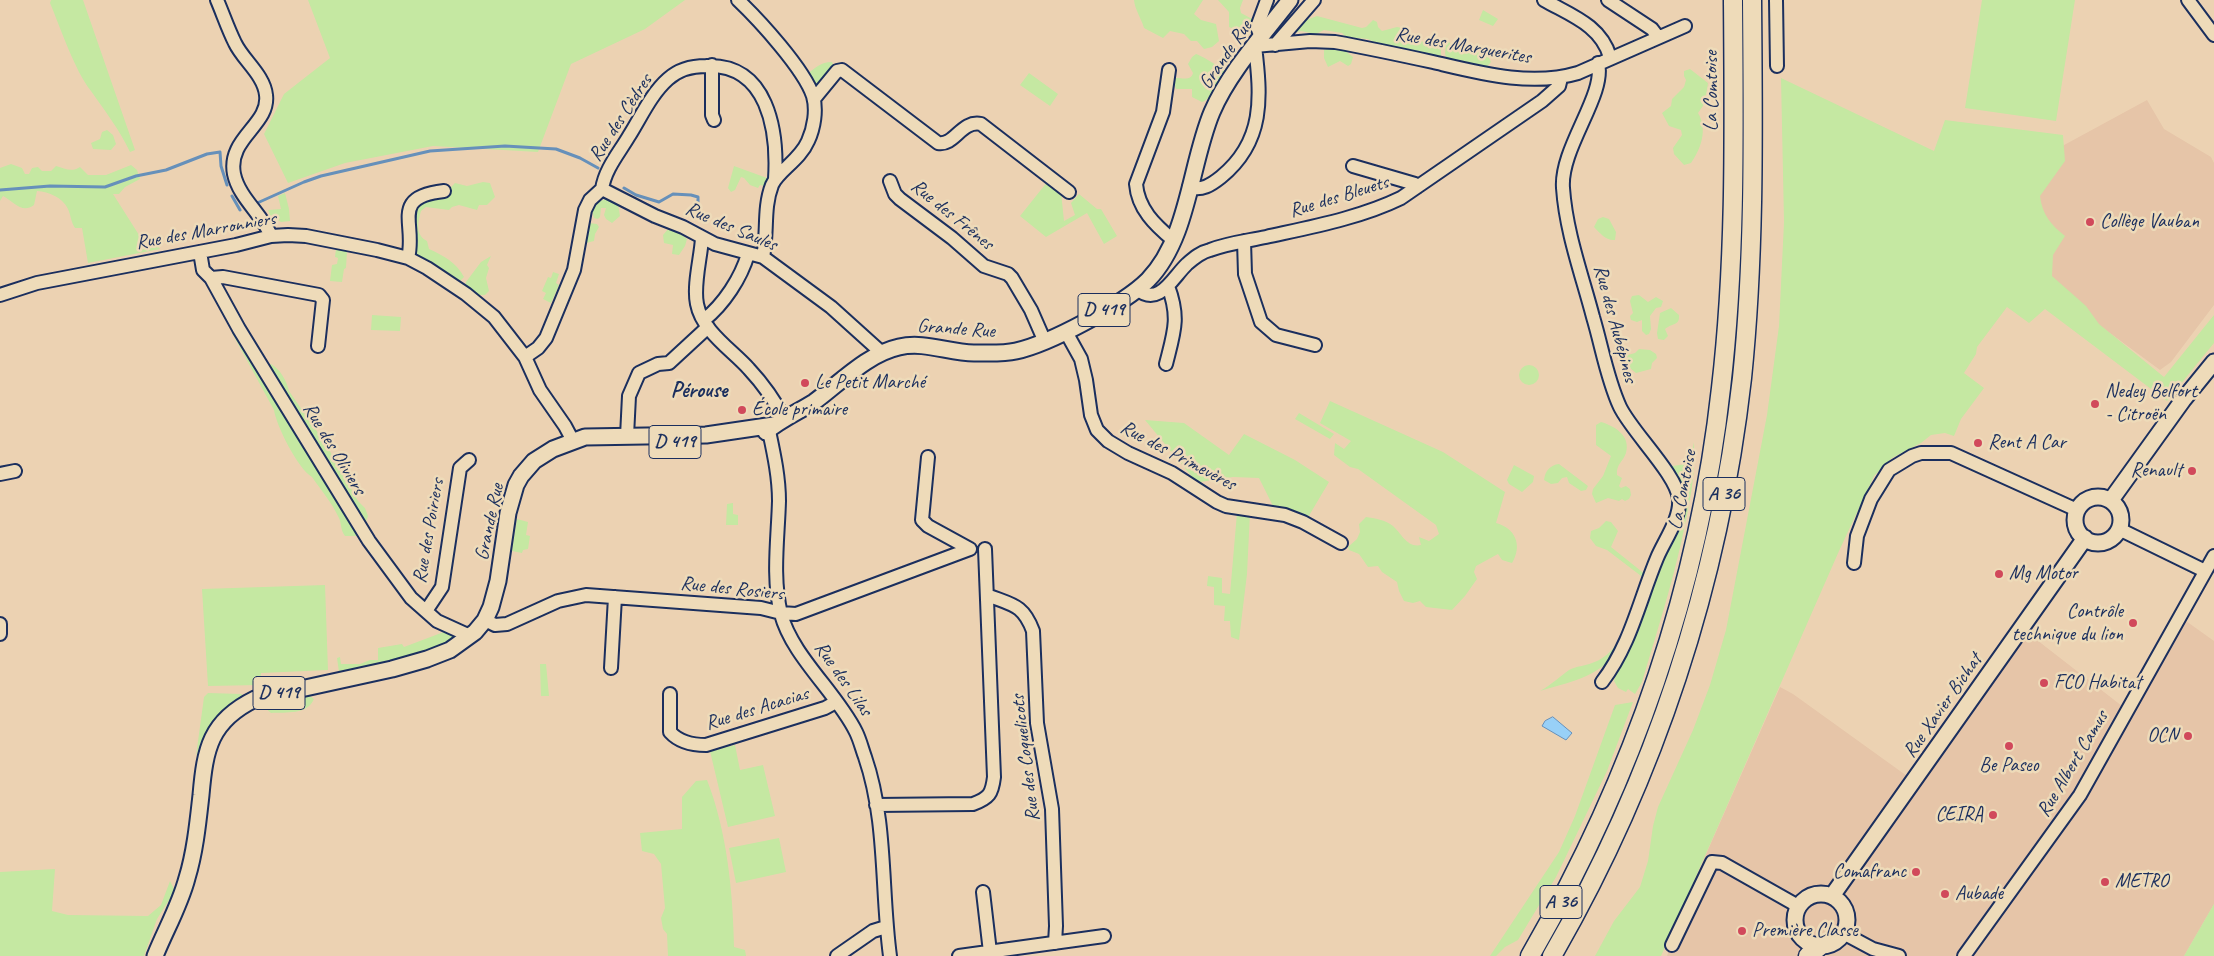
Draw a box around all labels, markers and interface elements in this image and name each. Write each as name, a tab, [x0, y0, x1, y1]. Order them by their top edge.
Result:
street label: Grande Rue	[1194, 16, 1258, 94]
street label: Rue des Marguerites	[1393, 22, 1533, 70]
street label: La Comtoise	[1700, 51, 1724, 131]
street label: Rue des Cèdres	[584, 70, 658, 166]
street label: Rue des Bleuets	[1286, 171, 1392, 223]
street label: Rue des Frênes	[906, 174, 998, 256]
street label: Rue des Saules	[682, 197, 780, 257]
street label: Rue des Marronniers	[134, 207, 278, 255]
place label: Collège Vauban	[2100, 210, 2199, 234]
marker: Collège Vauban	[2084, 216, 2096, 228]
street label: Rue des Aubépines	[1588, 263, 1642, 385]
road number: D 419	[1078, 294, 1130, 326]
street label: Grande Rue	[916, 314, 996, 344]
place label: Le Petit Marché	[815, 371, 925, 395]
marker: Le Petit Marché	[799, 377, 811, 389]
district label: Pérouse	[671, 378, 727, 404]
place label: Nedey Belfort - Citroën	[2105, 380, 2197, 427]
place label: École primaire	[752, 398, 847, 422]
marker: Nedey Belfort - Citroën	[2089, 398, 2101, 410]
street label: Rue des Oliviers	[297, 399, 371, 499]
marker: École primaire	[736, 404, 748, 416]
street label: Rue des Primevères	[1116, 415, 1240, 497]
road number: D 419	[649, 426, 701, 458]
place label: Rent A Car	[1988, 431, 2066, 455]
marker: Rent A Car	[1972, 437, 1984, 449]
street label: La Comtoise	[1664, 448, 1702, 532]
place label: Renault	[2131, 459, 2182, 483]
marker: Renault	[2186, 465, 2198, 477]
street label: Rue des Poiriers	[408, 477, 450, 585]
road number: A 36	[1703, 478, 1745, 510]
street label: Grande Rue	[470, 481, 510, 563]
place label: Mg Motor	[2009, 562, 2078, 586]
marker: Mg Motor	[1993, 568, 2005, 580]
street label: Rue des Rosiers	[679, 572, 785, 606]
place label: Contrôle technique du lion	[2012, 600, 2123, 647]
marker: Contrôle technique du lion	[2127, 617, 2139, 629]
street label: Rue des Lilas	[809, 637, 877, 721]
street label: Rue Xavier Bichat	[1898, 649, 1988, 763]
place label: FCO Habitat	[2054, 671, 2141, 695]
road number: D 419	[253, 676, 305, 710]
marker: FCO Habitat	[2038, 677, 2050, 689]
street label: Rue des Acacias	[703, 682, 811, 736]
street label: Rue des Coquelicots	[1006, 693, 1046, 823]
street label: Rue Albert Camus	[2032, 706, 2114, 822]
place label: OCN	[2147, 724, 2178, 748]
marker: OCN	[2182, 730, 2194, 742]
marker: Be Paseo	[2003, 740, 2015, 752]
place label: Be Paseo	[1979, 754, 2039, 778]
place label: CEIRA	[1935, 803, 1983, 827]
marker: CEIRA	[1987, 809, 1999, 821]
place label: Comafranc	[1833, 860, 1906, 884]
marker: Comafranc	[1910, 866, 1922, 878]
place label: METRO	[2115, 870, 2168, 894]
marker: METRO	[2099, 876, 2111, 888]
place label: Aubade	[1955, 882, 2003, 906]
road number: A 36	[1540, 886, 1582, 919]
marker: Aubade	[1939, 888, 1951, 900]
place label: Première Classe	[1752, 919, 1858, 943]
marker: Première Classe	[1736, 925, 1748, 937]

